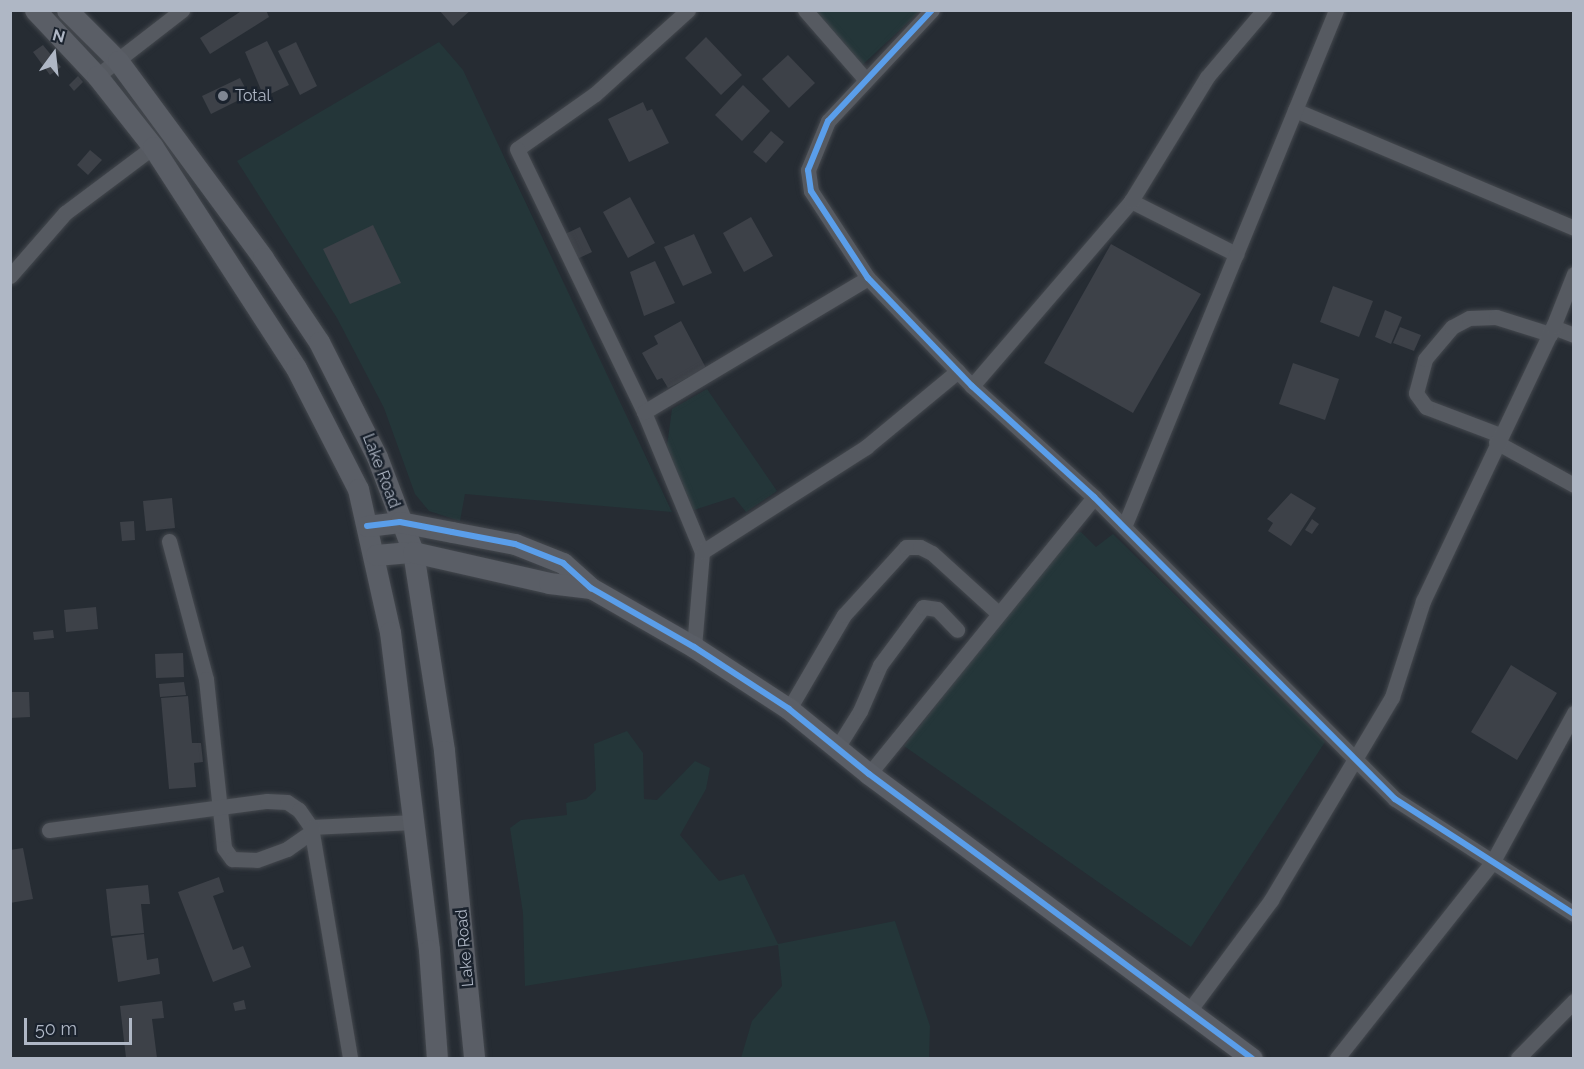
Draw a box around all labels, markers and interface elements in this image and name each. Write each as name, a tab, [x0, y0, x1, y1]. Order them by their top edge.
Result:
north arrow	[24, 24, 84, 84]
text: N	[50, 25, 67, 47]
place label: Total	[235, 86, 271, 106]
marker: Total	[216, 89, 230, 103]
street label: Lake Road	[358, 431, 404, 511]
street label: Lake Road	[452, 908, 478, 988]
scale bar	[27, 1006, 135, 1044]
text: 50 m	[35, 1018, 77, 1039]

